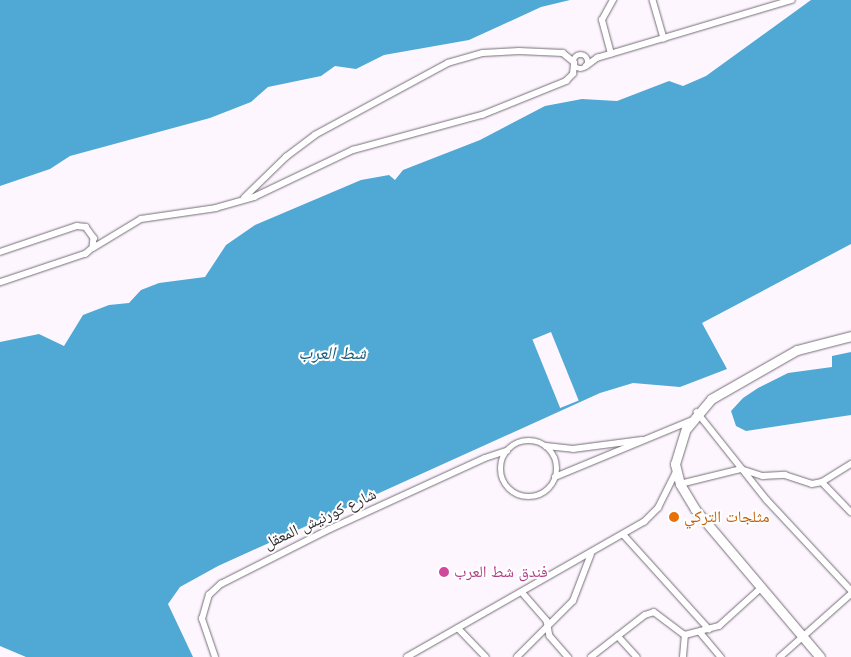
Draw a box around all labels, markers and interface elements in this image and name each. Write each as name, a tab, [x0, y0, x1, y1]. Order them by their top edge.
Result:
water label: شط العرب	[298, 342, 366, 364]
street label: شارع كورنيش المعقل	[261, 484, 379, 554]
place label: مثلجات التركي	[684, 507, 770, 527]
marker: مثلجات التركي	[668, 511, 680, 523]
place label: فندق شط العرب	[454, 562, 548, 582]
marker: فندق شط العرب	[438, 566, 450, 578]

